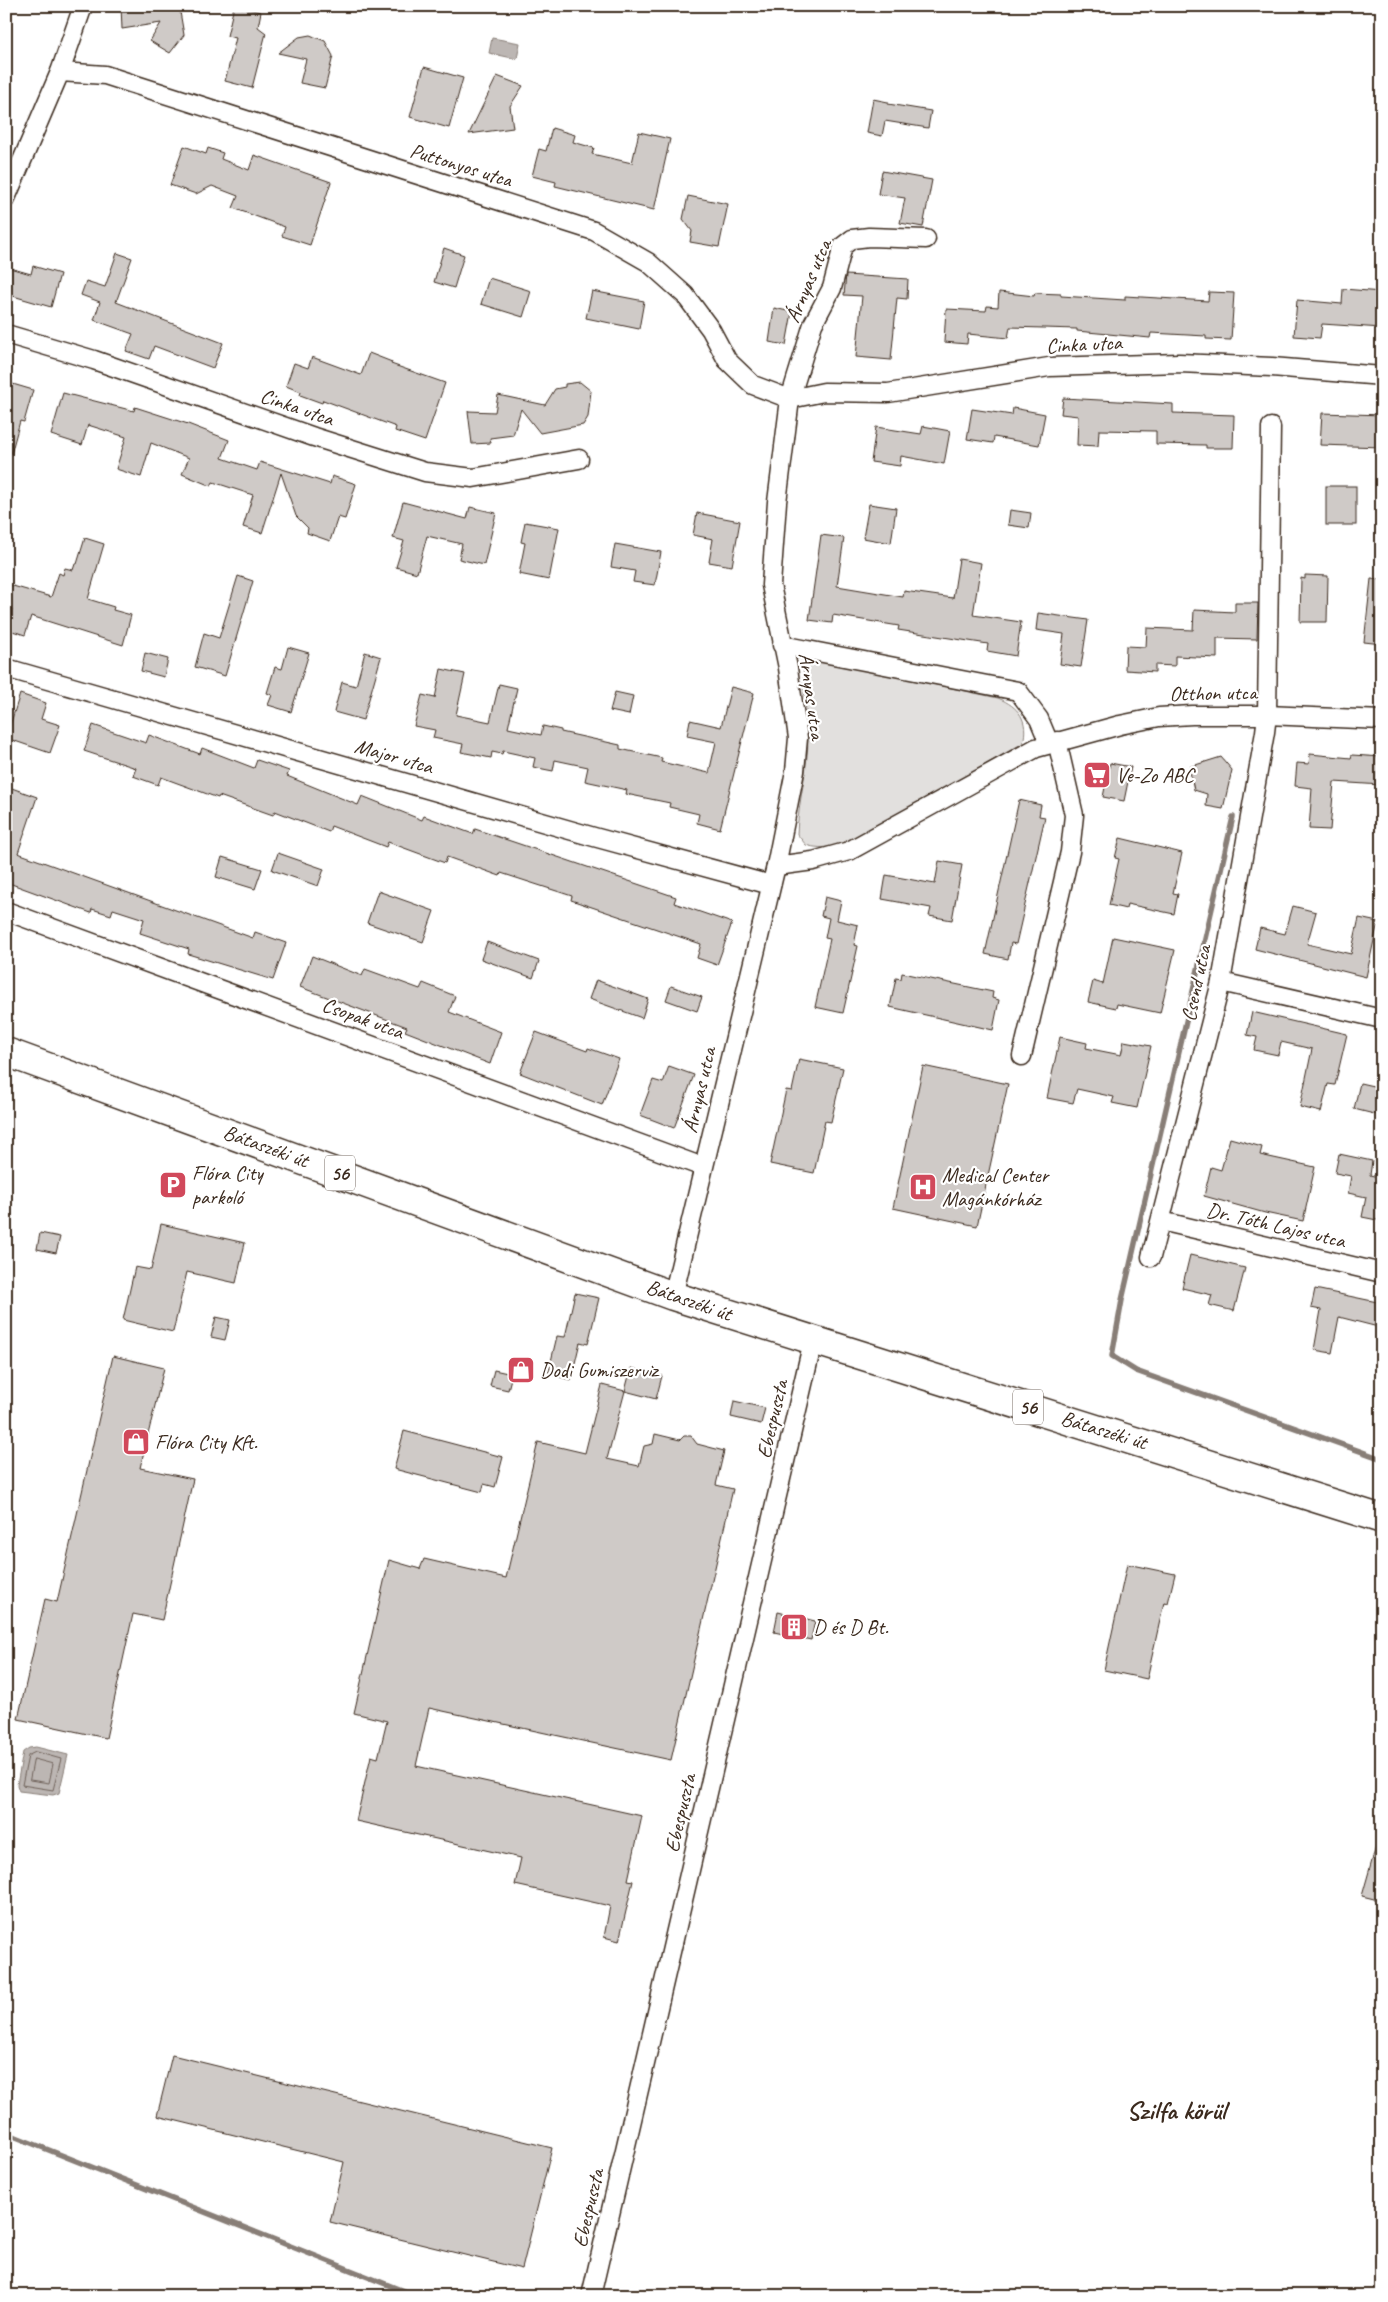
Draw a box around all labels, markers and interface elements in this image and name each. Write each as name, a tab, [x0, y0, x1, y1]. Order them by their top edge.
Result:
street label: Puttonyos utca	[407, 137, 517, 193]
street label: Árnyas utca	[779, 234, 838, 326]
street label: Cinka utca	[1045, 329, 1124, 359]
street label: Cinka utca	[257, 382, 339, 432]
street label: Árnyas utca	[793, 651, 831, 743]
street label: Otthon utca	[1169, 679, 1259, 707]
street label: Major utca	[352, 732, 438, 780]
supermarket icon: Ve-Zo ABC	[1082, 760, 1112, 790]
place label: Ve-Zo ABC	[1116, 762, 1196, 788]
street label: Csend utca	[1175, 940, 1217, 1023]
street label: Csopak utca	[319, 991, 409, 1045]
street label: Árnyas utca	[677, 1042, 722, 1135]
street label: Bátaszéki út	[220, 1119, 314, 1174]
road number: 56	[325, 1156, 355, 1190]
place label: Flóra City parkoló	[192, 1160, 264, 1210]
place label: Medical Center Magánkórház	[942, 1162, 1050, 1212]
parking icon: Flóra City parkoló	[158, 1170, 188, 1200]
hospital icon: Medical Center Magánkórház	[908, 1172, 938, 1202]
street label: Dr. Tóth Lajos utca	[1204, 1196, 1350, 1254]
street label: Bátaszéki út	[643, 1273, 737, 1327]
shop icon: Dodi Gumiszerviz	[506, 1355, 536, 1385]
place label: Dodi Gumiszerviz	[540, 1357, 660, 1383]
street label: Ebespuszta	[750, 1375, 794, 1461]
road number: 56	[1013, 1390, 1043, 1424]
street label: Bátaszéki út	[1058, 1405, 1152, 1456]
shop icon: Flóra City Kft.	[121, 1427, 151, 1457]
place label: Flóra City Kft.	[155, 1429, 258, 1455]
building icon: D és D Bt.	[779, 1612, 809, 1642]
place label: D és D Bt.	[813, 1614, 889, 1640]
street label: Ebespuszta	[658, 1769, 702, 1855]
district label: Szilfa körül	[1127, 2094, 1231, 2127]
street label: Ebespuszta	[566, 2164, 610, 2250]

